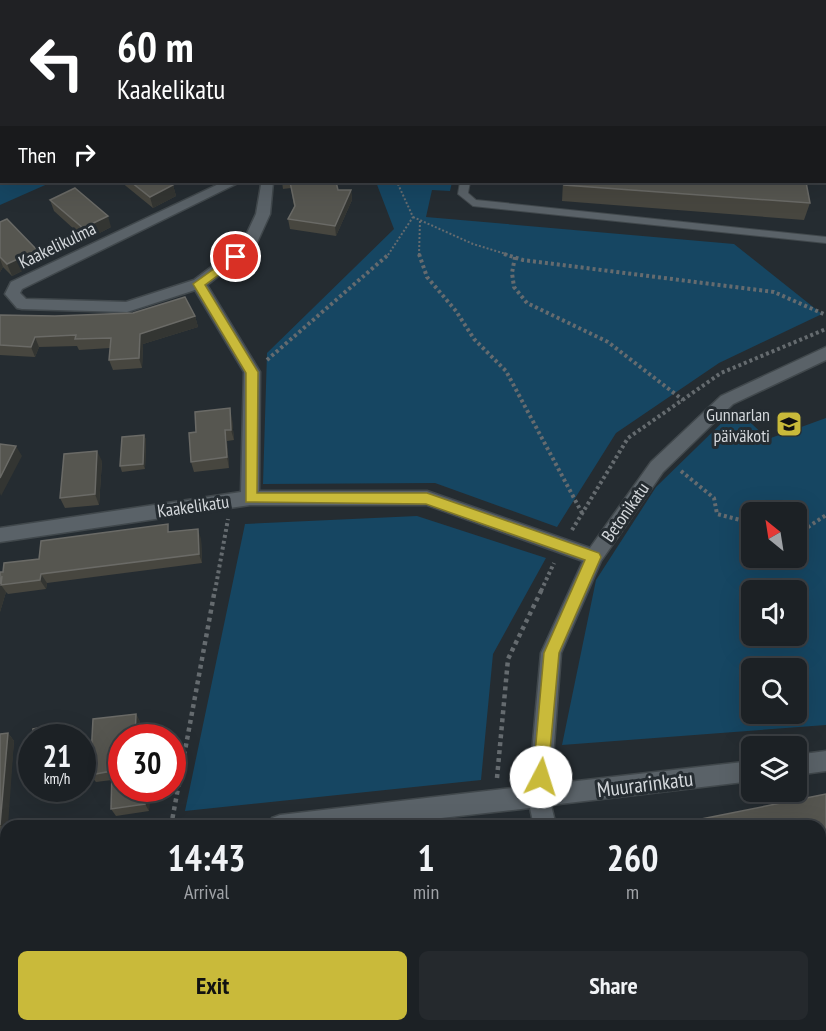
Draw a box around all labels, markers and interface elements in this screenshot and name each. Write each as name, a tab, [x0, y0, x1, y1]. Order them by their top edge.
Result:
text: 60 m	[117, 19, 194, 74]
icon: left	[18, 24, 96, 102]
text: Kaakelikatu	[117, 72, 225, 106]
icon: right	[68, 138, 101, 171]
text: Then	[18, 141, 56, 169]
street label: Kaakelikulma	[15, 216, 99, 274]
pin	[210, 231, 261, 282]
icon: arrive	[219, 240, 252, 273]
place label: Gunnarlan päiväkoti	[706, 403, 770, 447]
school or university icon: Gunnarlan päiväkoti	[774, 409, 804, 439]
street label: Betonikatu	[596, 478, 654, 546]
street label: Kaakelikatu	[156, 490, 230, 522]
north arrow	[741, 502, 807, 568]
map controls	[741, 502, 807, 802]
button: sound	[741, 580, 807, 646]
button: search	[741, 658, 807, 724]
speed limit sign: 30	[108, 724, 186, 802]
text: 21	[43, 736, 71, 775]
button: layers	[741, 736, 807, 802]
position arrow	[509, 745, 573, 809]
street label: Muurarinkatu	[595, 765, 695, 803]
text: km/h	[44, 769, 70, 788]
text: 14:43	[168, 834, 245, 881]
text: 1	[417, 834, 435, 881]
text: 260	[607, 834, 658, 881]
text: Arrival	[184, 879, 229, 905]
text: min	[413, 879, 439, 905]
text: m	[626, 879, 639, 905]
button: Exit	[18, 951, 407, 1020]
button: Share	[419, 951, 808, 1020]

